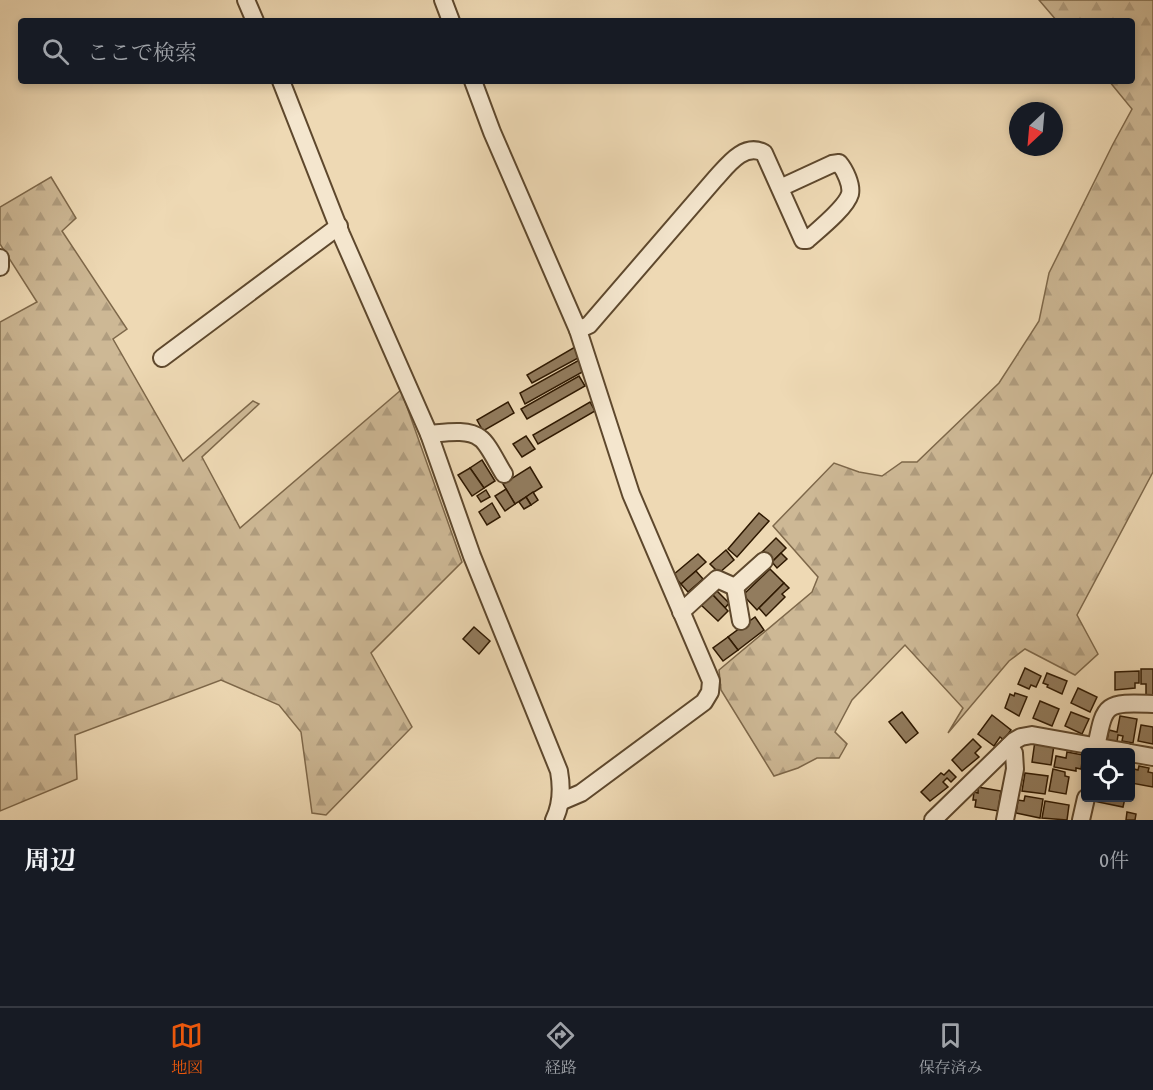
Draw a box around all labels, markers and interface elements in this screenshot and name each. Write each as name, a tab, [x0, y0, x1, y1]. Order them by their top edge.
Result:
search box	[18, 18, 1135, 84]
icon: search	[39, 35, 72, 68]
text: ここで検索	[87, 36, 197, 68]
north arrow	[1009, 102, 1063, 156]
map controls	[1081, 748, 1135, 802]
button: locate	[1081, 748, 1135, 802]
text: 周辺	[24, 840, 76, 879]
text: 0件	[1099, 845, 1129, 874]
tab: 地図	[170, 1019, 203, 1079]
tab: 経路	[544, 1019, 577, 1079]
tab: 保存済み	[918, 1019, 982, 1079]

